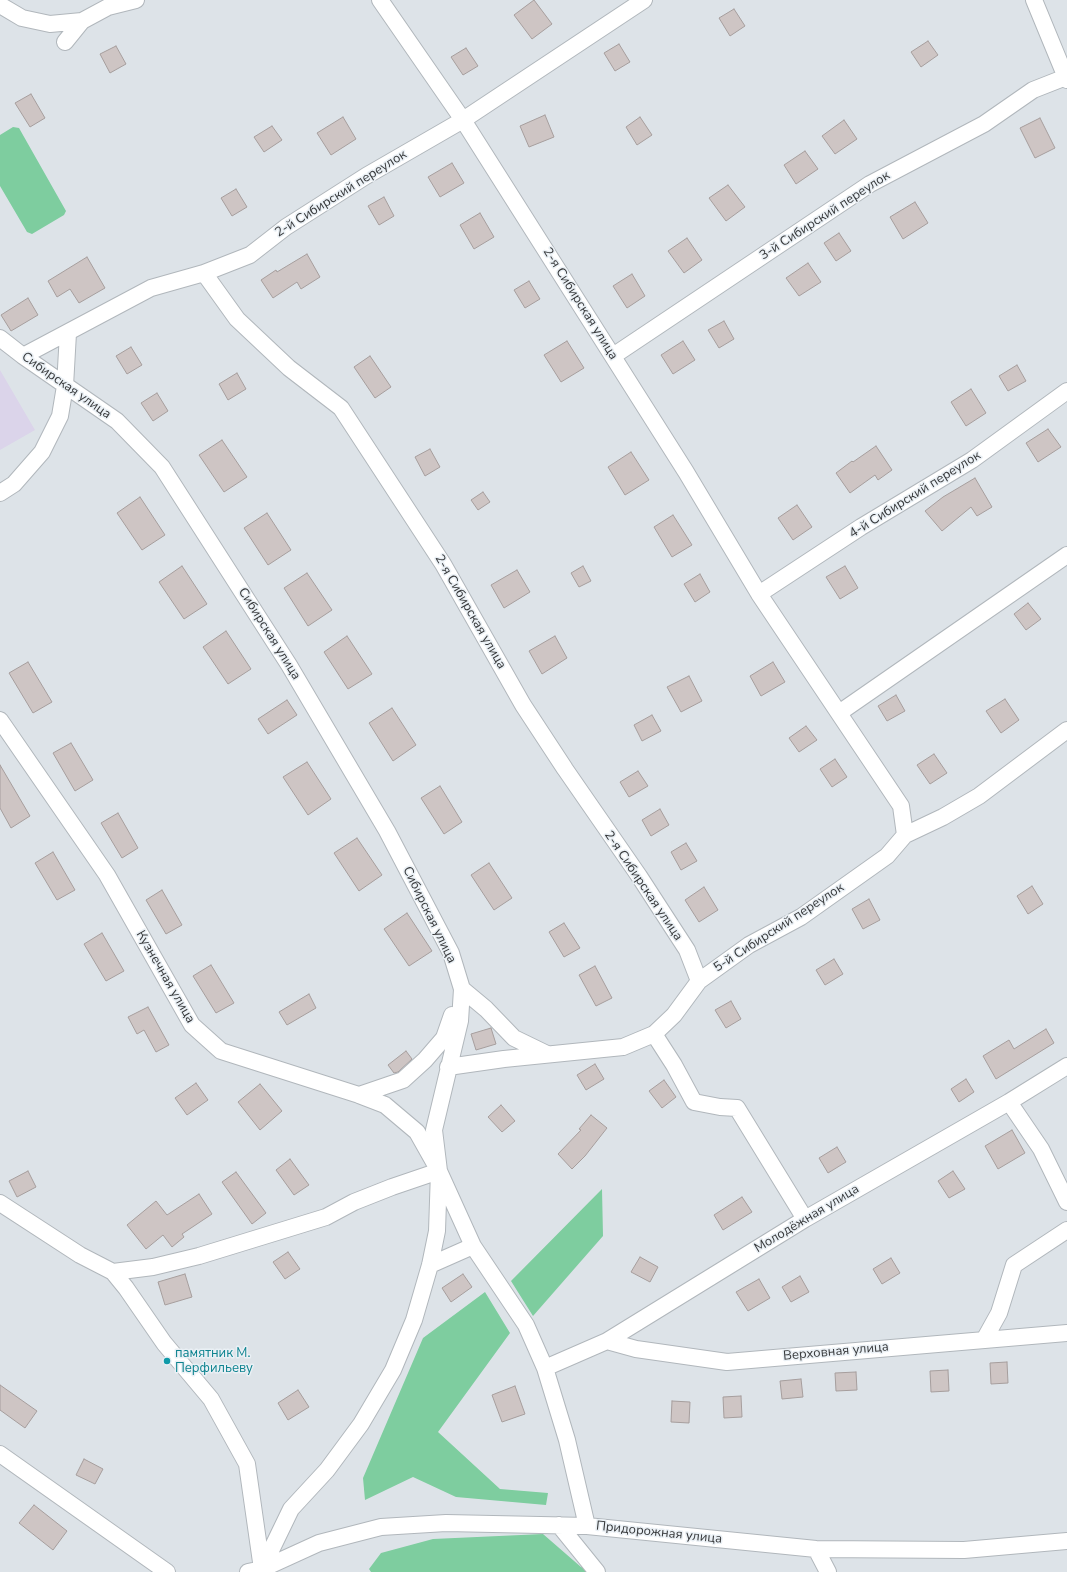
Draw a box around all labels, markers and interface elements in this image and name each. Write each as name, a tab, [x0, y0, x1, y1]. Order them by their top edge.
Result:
street label: 2-й Сибирский переулок	[272, 147, 410, 241]
street label: 3-й Сибирский переулок	[757, 168, 893, 264]
street label: 2-я Сибирская улица	[539, 245, 621, 363]
street label: Сибирская улица	[18, 349, 114, 423]
street label: 4-й Сибирский переулок	[846, 448, 984, 542]
street label: 2-я Сибирская улица	[431, 552, 509, 672]
street label: Сибирская улица	[234, 585, 304, 683]
street label: 2-я Сибирская улица	[600, 828, 686, 944]
street label: Сибирская улица	[399, 864, 459, 966]
street label: 5-й Сибирский переулок	[711, 880, 847, 976]
street label: Кузнечная улица	[132, 928, 198, 1026]
street label: Молодёжная улица	[752, 1182, 862, 1256]
street label: Верховная улица	[783, 1340, 889, 1364]
place label: памятник М. Перфильеву	[175, 1346, 253, 1377]
marker: памятник М. Перфильеву	[162, 1356, 172, 1366]
street label: Придорожная улица	[595, 1519, 723, 1547]

